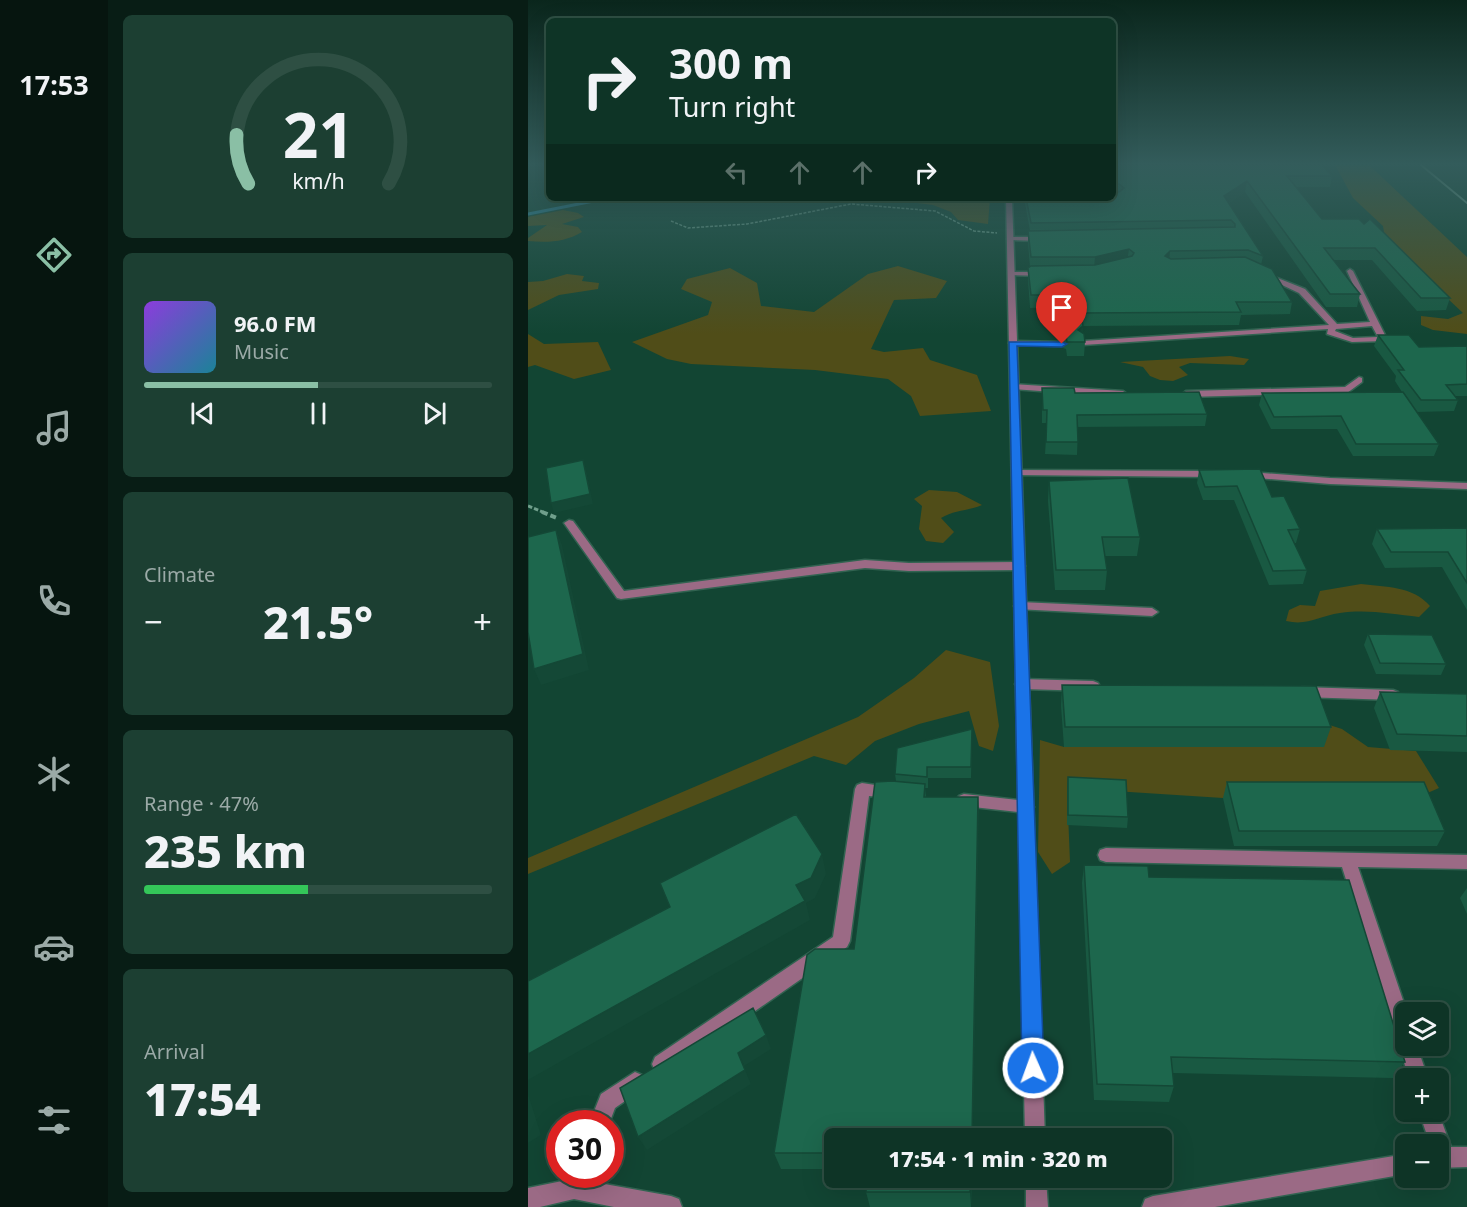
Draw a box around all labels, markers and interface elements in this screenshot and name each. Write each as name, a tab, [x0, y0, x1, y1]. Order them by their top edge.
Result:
text: 300 m	[669, 34, 793, 91]
icon: right	[570, 42, 648, 120]
text: 17:53	[19, 66, 89, 103]
text: Turn right	[669, 88, 795, 125]
text: 21	[282, 91, 354, 176]
icon: left	[720, 156, 753, 189]
icon: ahead	[783, 156, 816, 189]
icon: ahead	[846, 156, 879, 189]
icon: right	[909, 156, 942, 189]
text: km/h	[292, 166, 344, 195]
icon: directions	[33, 234, 75, 276]
pin	[1036, 282, 1087, 344]
icon: arrive	[1045, 291, 1078, 324]
text: 96.0 FM	[234, 308, 316, 338]
text: Music	[234, 338, 289, 365]
icon: previous	[186, 397, 219, 430]
icon: pause	[302, 397, 335, 430]
icon: next	[418, 397, 451, 430]
icon: music	[33, 407, 75, 449]
text: Climate	[144, 561, 215, 588]
icon: phone	[33, 580, 75, 622]
text: 21.5°	[263, 591, 373, 652]
text: −	[144, 599, 163, 644]
text: +	[473, 599, 492, 644]
icon: climate	[33, 753, 75, 795]
text: Range · 47%	[144, 790, 259, 817]
text: 235 km	[144, 820, 307, 881]
icon: car	[33, 926, 75, 968]
map controls	[1395, 1002, 1449, 1188]
button: layers	[1395, 1002, 1449, 1056]
position arrow	[1001, 1036, 1065, 1100]
text: Arrival	[144, 1038, 205, 1065]
text: 17:54	[144, 1068, 261, 1129]
button: +	[1395, 1068, 1449, 1122]
icon: filters	[33, 1099, 75, 1141]
speed limit sign: 30	[546, 1110, 624, 1188]
button: −	[1395, 1134, 1449, 1188]
text: 17:54 · 1 min · 320 m	[888, 1143, 1108, 1173]

